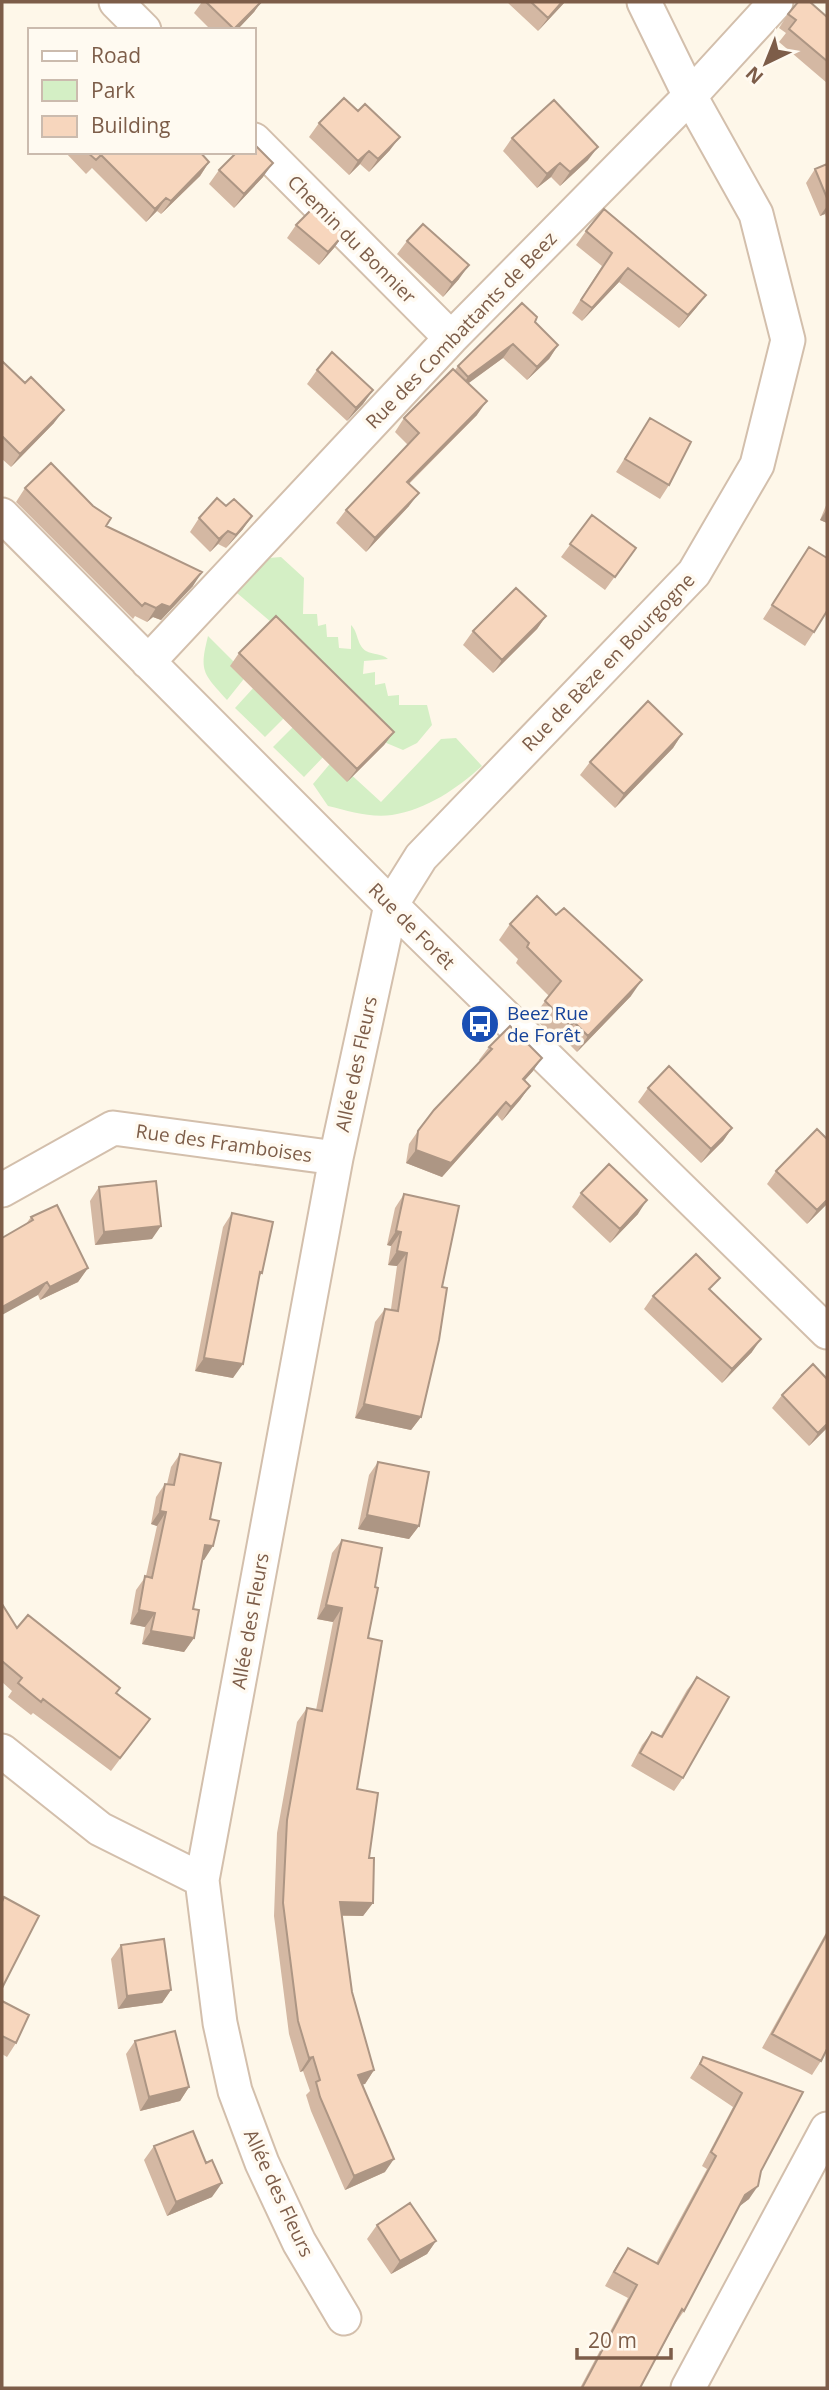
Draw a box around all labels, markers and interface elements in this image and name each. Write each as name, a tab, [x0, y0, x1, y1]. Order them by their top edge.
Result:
legend	[28, 28, 256, 154]
north arrow	[731, 28, 801, 98]
text: Road	[91, 41, 141, 69]
text: N	[740, 61, 769, 90]
text: Park	[91, 76, 135, 104]
text: Building	[91, 111, 170, 139]
street label: Chemin du Bonnier	[282, 169, 422, 309]
street label: Rue des Combattants de Beez	[360, 226, 562, 434]
street label: Rue de Bèze en Bourgogne	[516, 567, 700, 757]
street label: Rue de Forêt	[363, 877, 461, 975]
street label: Allée des Fleurs	[329, 994, 383, 1134]
place label: Beez Rue de Forêt	[507, 1000, 589, 1048]
bus stop icon: Beez Rue de Forêt	[459, 1003, 501, 1045]
street label: Rue des Framboises	[134, 1118, 314, 1168]
street label: Allée des Fleurs	[225, 1551, 275, 1691]
street label: Allée des Fleurs	[238, 2125, 320, 2261]
scale bar	[577, 2316, 672, 2360]
text: 20 m	[588, 2326, 637, 2354]

